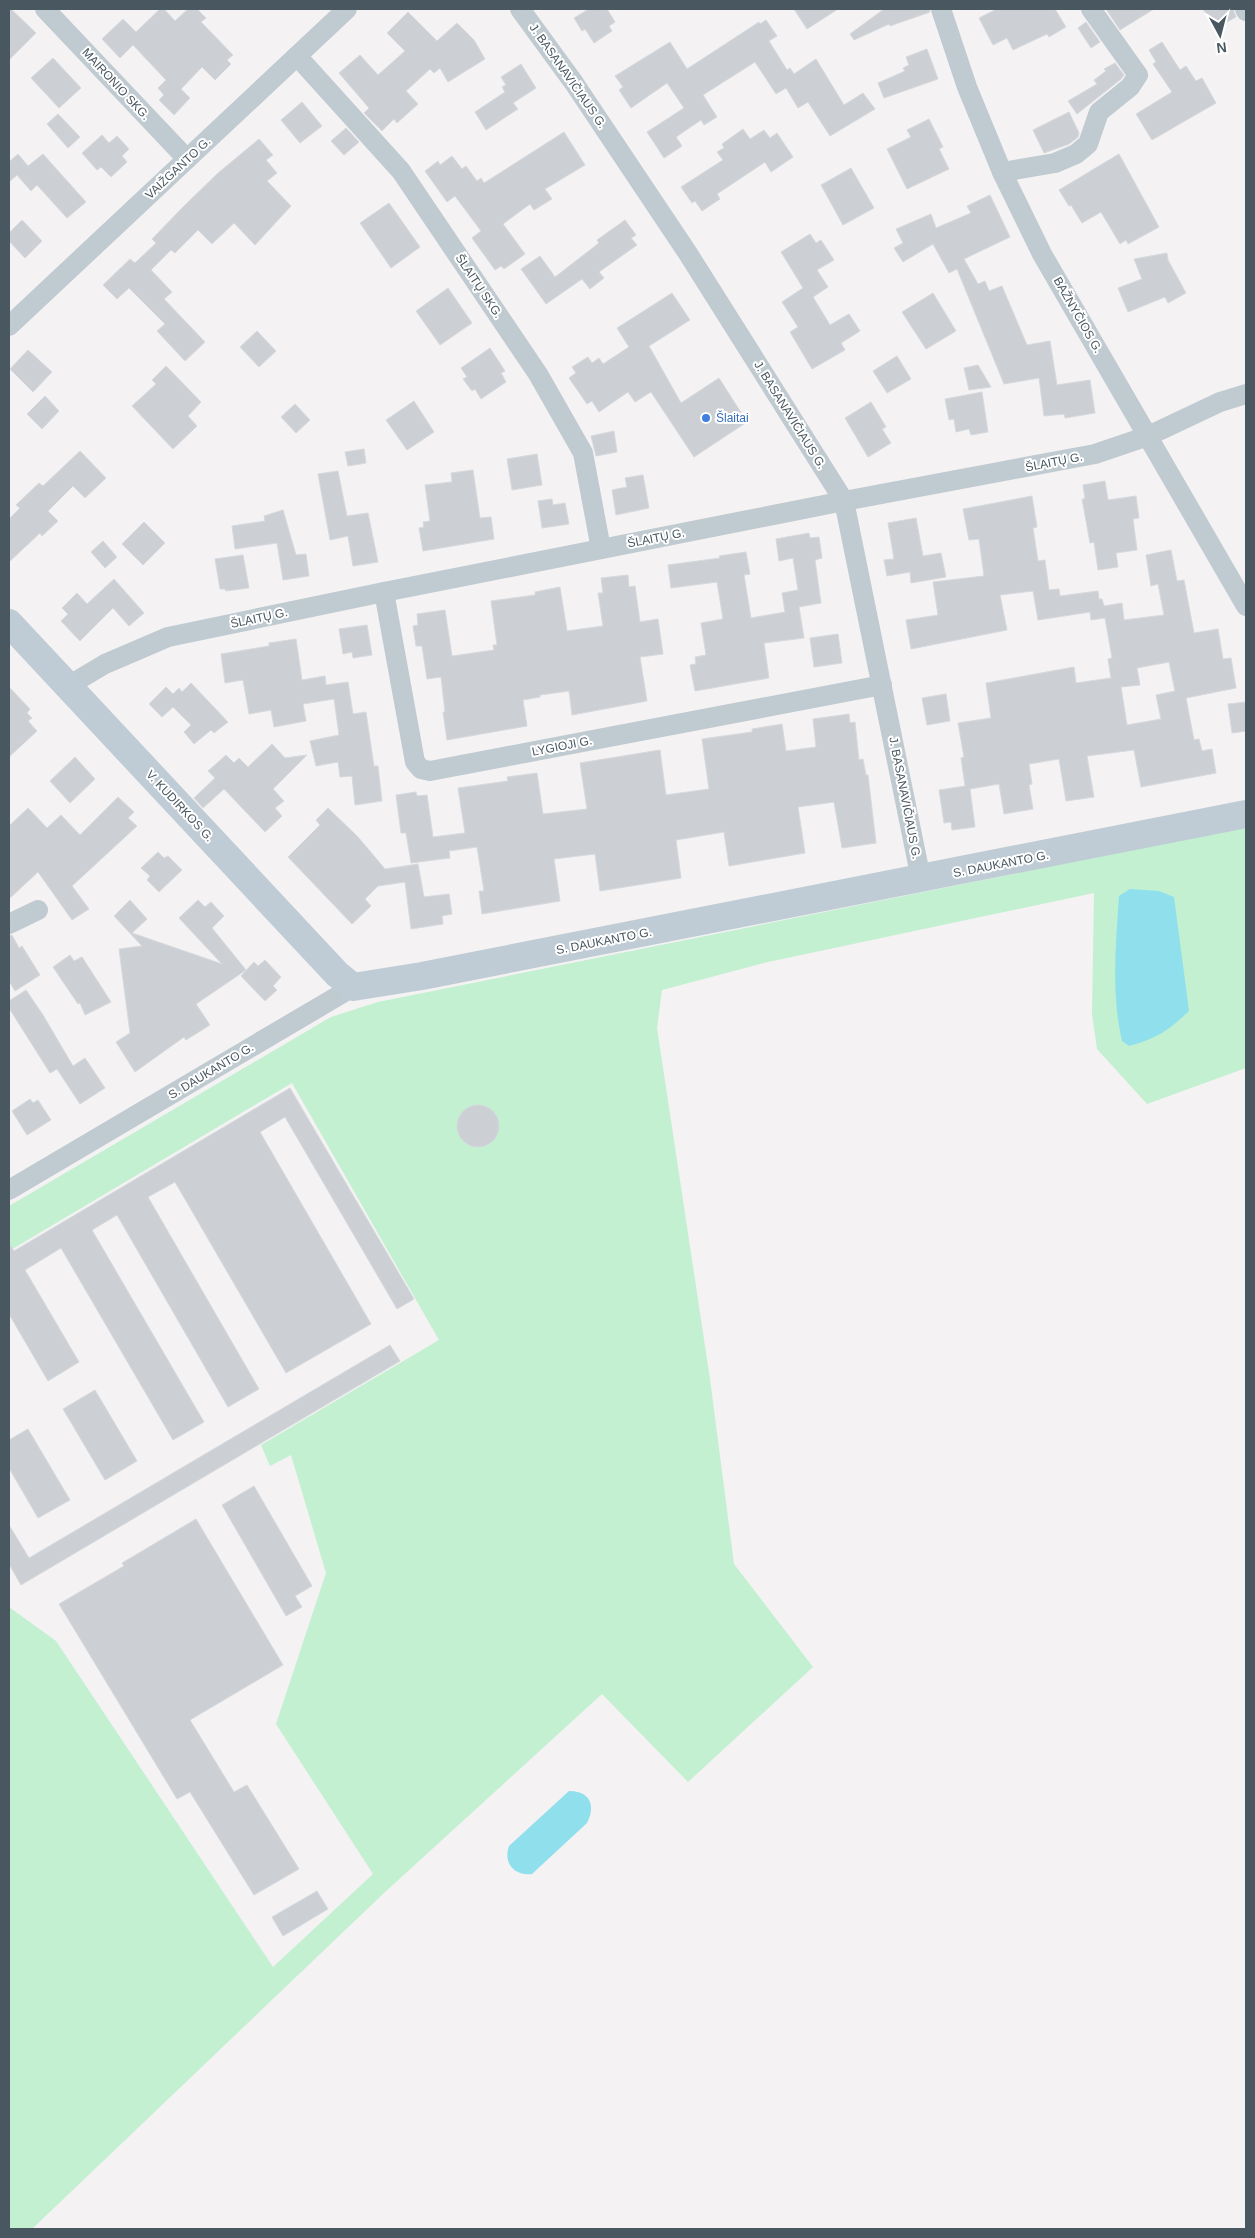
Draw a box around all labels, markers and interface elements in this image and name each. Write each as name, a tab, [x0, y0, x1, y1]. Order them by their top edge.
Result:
north arrow	[1195, 10, 1245, 60]
street label: J. BASANAVIČIAUS G.	[527, 20, 610, 131]
text: N	[1216, 39, 1228, 56]
street label: MAIRONIO SKG.	[79, 45, 153, 123]
street label: VAIŽGANTO G.	[142, 133, 214, 202]
street label: ŠLAITŲ SKG.	[452, 251, 506, 321]
street label: BAŽNYČIOS G.	[1051, 274, 1106, 355]
street label: J. BASANAVIČIAUS G.	[751, 358, 830, 471]
place label: Šlaitai	[716, 410, 749, 425]
marker: Šlaitai	[700, 412, 712, 424]
street label: ŠLAITŲ G.	[1024, 449, 1084, 474]
street label: ŠLAITŲ G.	[626, 525, 686, 550]
street label: ŠLAITŲ G.	[229, 604, 289, 631]
street label: LYGIOJI G.	[531, 733, 593, 759]
street label: J. BASANAVIČIAUS G.	[886, 735, 925, 860]
street label: V. KUDIRKOS G.	[143, 767, 217, 845]
street label: S. DAUKANTO G.	[952, 848, 1050, 880]
street label: S. DAUKANTO G.	[555, 925, 653, 957]
street label: S. DAUKANTO G.	[166, 1040, 256, 1102]

